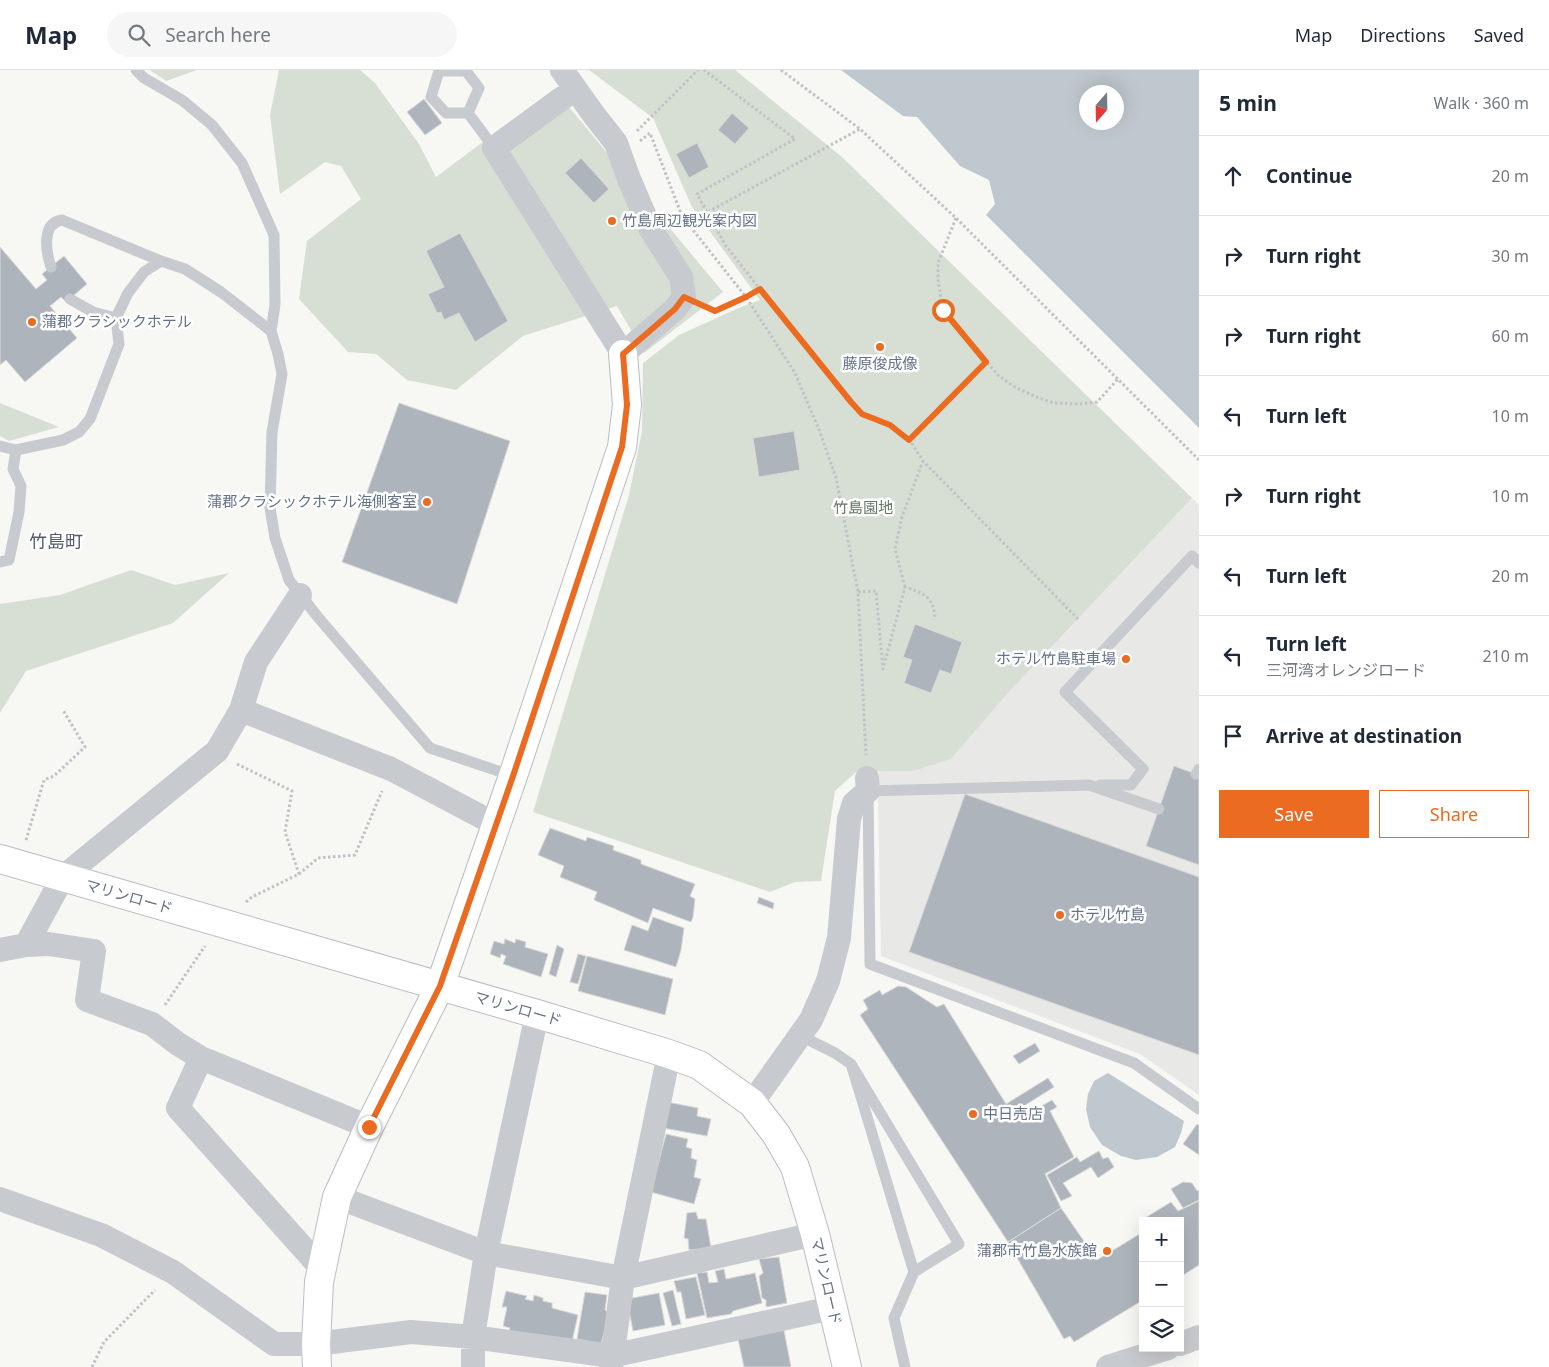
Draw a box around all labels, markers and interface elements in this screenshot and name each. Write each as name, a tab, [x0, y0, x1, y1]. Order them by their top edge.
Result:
search box	[107, 12, 457, 57]
text: Map	[25, 18, 77, 51]
icon: search	[125, 21, 153, 49]
text: Search here	[165, 22, 271, 48]
text: Map	[1295, 23, 1332, 47]
text: Directions	[1360, 23, 1446, 47]
text: Saved	[1474, 23, 1524, 47]
north arrow	[1079, 85, 1124, 130]
text: 5 min	[1219, 89, 1277, 117]
text: Walk · 360 m	[1434, 92, 1529, 114]
icon: ahead	[1219, 162, 1247, 190]
text: Continue	[1266, 163, 1352, 189]
text: 20 m	[1492, 165, 1529, 187]
place label: 竹島周辺観光案内図	[622, 210, 757, 230]
marker: 竹島周辺観光案内図	[606, 215, 618, 227]
icon: right	[1219, 242, 1247, 270]
text: Turn right	[1266, 243, 1361, 269]
text: 30 m	[1492, 245, 1529, 267]
route start	[932, 299, 955, 322]
place label: 蒲郡クラシックホテル	[42, 311, 192, 331]
marker: 蒲郡クラシックホテル	[26, 316, 38, 328]
icon: right	[1219, 322, 1247, 350]
text: Turn right	[1266, 323, 1361, 349]
text: 60 m	[1492, 325, 1529, 347]
marker: 藤原俊成像	[874, 341, 886, 353]
place label: 藤原俊成像	[842, 353, 918, 373]
icon: left	[1219, 402, 1247, 430]
text: Turn left	[1266, 403, 1347, 429]
text: 10 m	[1492, 405, 1529, 427]
icon: right	[1219, 482, 1247, 510]
text: Turn right	[1266, 483, 1361, 509]
text: 10 m	[1492, 485, 1529, 507]
place label: 蒲郡クラシックホテル海側客室	[207, 491, 417, 511]
marker: 蒲郡クラシックホテル海側客室	[421, 496, 433, 508]
park label: 竹島園地	[833, 497, 893, 517]
district label: 竹島町	[29, 529, 83, 553]
icon: left	[1219, 562, 1247, 590]
text: Turn left	[1266, 563, 1347, 589]
text: 20 m	[1492, 565, 1529, 587]
text: Turn left	[1266, 631, 1347, 657]
icon: left	[1219, 642, 1247, 670]
text: 210 m	[1482, 645, 1529, 667]
place label: ホテル竹島駐車場	[996, 648, 1116, 668]
marker: ホテル竹島駐車場	[1120, 653, 1132, 665]
text: 三河湾オレンジロード	[1266, 659, 1426, 681]
icon: arrive	[1219, 722, 1247, 750]
text: Arrive at destination	[1266, 723, 1462, 749]
button: Save	[1219, 790, 1369, 838]
button: Share	[1379, 790, 1529, 838]
street label: マリンロード	[83, 874, 175, 918]
place label: ホテル竹島	[1070, 904, 1145, 924]
marker: ホテル竹島	[1054, 909, 1066, 921]
street label: マリンロード	[472, 986, 564, 1030]
place label: 中日売店	[983, 1103, 1043, 1123]
marker: 中日売店	[967, 1108, 979, 1120]
route end	[358, 1116, 381, 1139]
map controls	[1139, 1217, 1184, 1352]
button: +	[1139, 1217, 1184, 1262]
street label: マリンロード	[807, 1235, 847, 1327]
place label: 蒲郡市竹島水族館	[977, 1240, 1097, 1260]
marker: 蒲郡市竹島水族館	[1101, 1245, 1113, 1257]
button: −	[1139, 1262, 1184, 1307]
button: layers	[1139, 1307, 1184, 1352]

